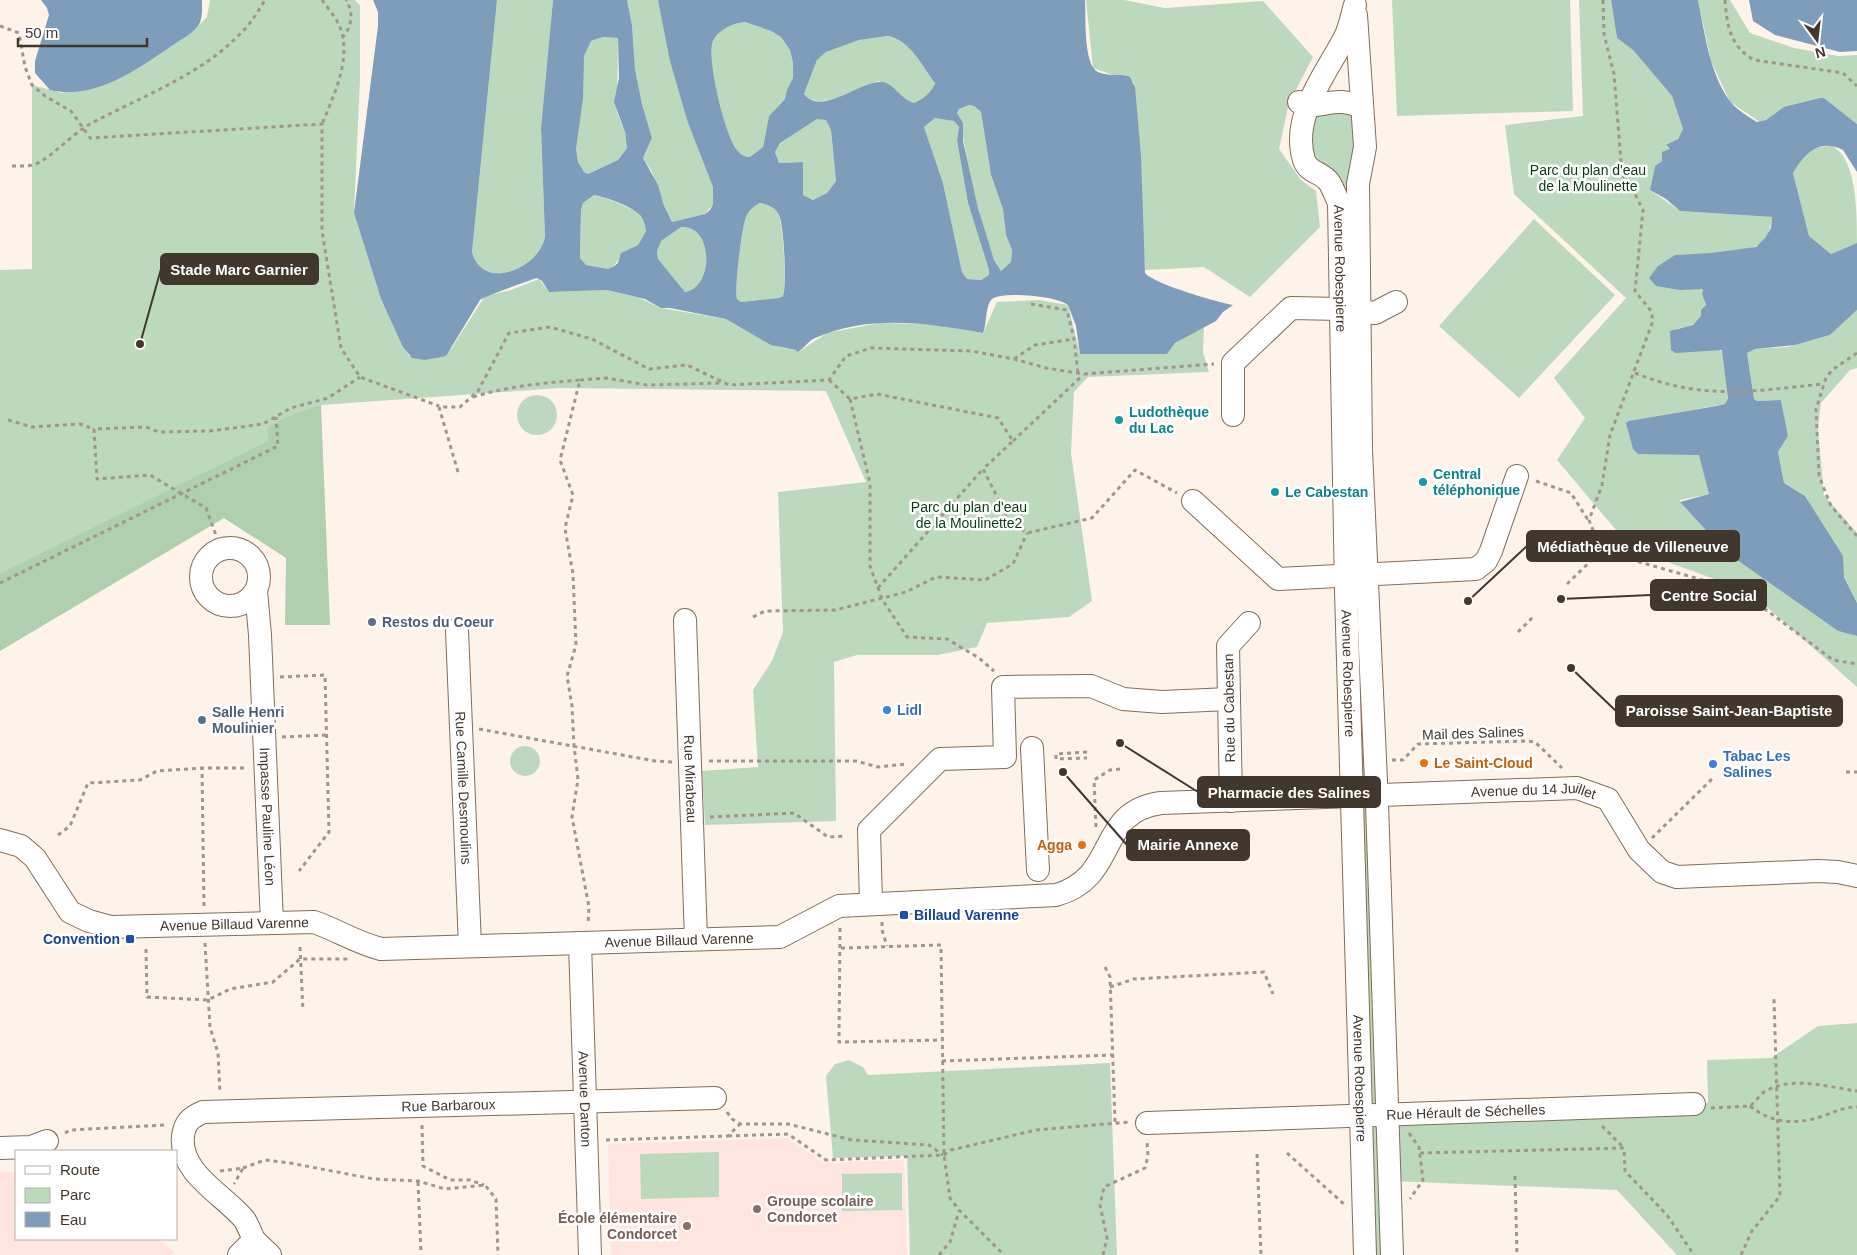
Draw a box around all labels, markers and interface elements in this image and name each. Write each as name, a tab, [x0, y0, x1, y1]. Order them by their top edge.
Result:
scale bar	[18, 15, 146, 47]
north arrow	[1792, 15, 1842, 65]
text: 50 m	[25, 24, 58, 41]
text: N	[1813, 44, 1827, 62]
park label: Parc du plan d'eau de la Moulinette	[1530, 162, 1646, 194]
street label: Avenue Robespierre	[1331, 205, 1349, 333]
callout: Stade Marc Garnier	[161, 254, 318, 284]
text: Stade Marc Garnier	[170, 261, 308, 278]
place label: Ludothèque du Lac	[1129, 404, 1209, 436]
marker: Ludothèque du Lac	[1113, 414, 1125, 426]
place label: Central téléphonique	[1433, 466, 1520, 498]
marker: Central téléphonique	[1417, 476, 1429, 488]
place label: Le Cabestan	[1285, 484, 1368, 500]
marker: Le Cabestan	[1269, 486, 1281, 498]
park label: Parc du plan d'eau de la Moulinette2	[911, 499, 1027, 531]
callout: Médiathèque de Villeneuve	[1527, 531, 1739, 561]
text: Médiathèque de Villeneuve	[1537, 538, 1729, 555]
callout: Centre Social	[1651, 580, 1766, 610]
text: Centre Social	[1661, 587, 1757, 604]
street label: Avenue Robespierre	[1339, 609, 1358, 738]
place label: Restos du Coeur	[382, 614, 495, 630]
marker: Restos du Coeur	[366, 616, 378, 628]
street label: Rue du Cabestan	[1220, 653, 1238, 763]
callout: Paroisse Saint-Jean-Baptiste	[1616, 696, 1842, 726]
place label: Lidl	[897, 702, 922, 718]
text: Paroisse Saint-Jean-Baptiste	[1626, 702, 1832, 719]
place label: Salle Henri Moulinier	[212, 704, 284, 736]
marker: Lidl	[881, 704, 893, 716]
street label: Rue Camille Desmoulins	[452, 711, 475, 865]
marker: Salle Henri Moulinier	[196, 714, 208, 726]
street label: Mail des Salines	[1422, 723, 1524, 743]
street label: Rue Mirabeau	[681, 735, 700, 823]
street label: Impasse Pauline Léon	[257, 747, 278, 886]
place label: Tabac Les Salines	[1723, 748, 1791, 780]
place label: Le Saint-Cloud	[1434, 755, 1533, 771]
marker: Le Saint-Cloud	[1418, 757, 1430, 769]
marker: Tabac Les Salines	[1707, 758, 1719, 770]
callout: Pharmacie des Salines	[1198, 777, 1380, 807]
street label: Avenue du 14 Juillet	[1471, 780, 1598, 802]
text: Pharmacie des Salines	[1208, 784, 1370, 801]
callout: Mairie Annexe	[1127, 830, 1249, 860]
text: Mairie Annexe	[1137, 836, 1239, 853]
place label: Agga	[1037, 837, 1072, 853]
marker: Agga	[1076, 839, 1088, 851]
place label: Billaud Varenne	[914, 907, 1019, 923]
marker: Billaud Varenne	[898, 909, 910, 921]
street label: Avenue Billaud Varenne	[160, 914, 309, 934]
street label: Avenue Billaud Varenne	[604, 930, 754, 950]
place label: Convention	[43, 931, 120, 947]
marker: Convention	[124, 933, 136, 945]
street label: Avenue Robespierre	[1350, 1014, 1370, 1142]
street label: Avenue Danton	[575, 1051, 595, 1147]
street label: Rue Barbaroux	[401, 1096, 496, 1115]
street label: Rue Hérault de Séchelles	[1386, 1101, 1546, 1123]
legend	[15, 1150, 178, 1240]
text: Route	[60, 1161, 100, 1178]
text: Parc	[60, 1186, 91, 1203]
place label: Groupe scolaire Condorcet	[767, 1193, 874, 1225]
marker: Groupe scolaire Condorcet	[751, 1203, 763, 1215]
place label: École élémentaire Condorcet	[558, 1210, 677, 1242]
text: Eau	[60, 1211, 87, 1228]
marker: École élémentaire Condorcet	[681, 1220, 693, 1232]

